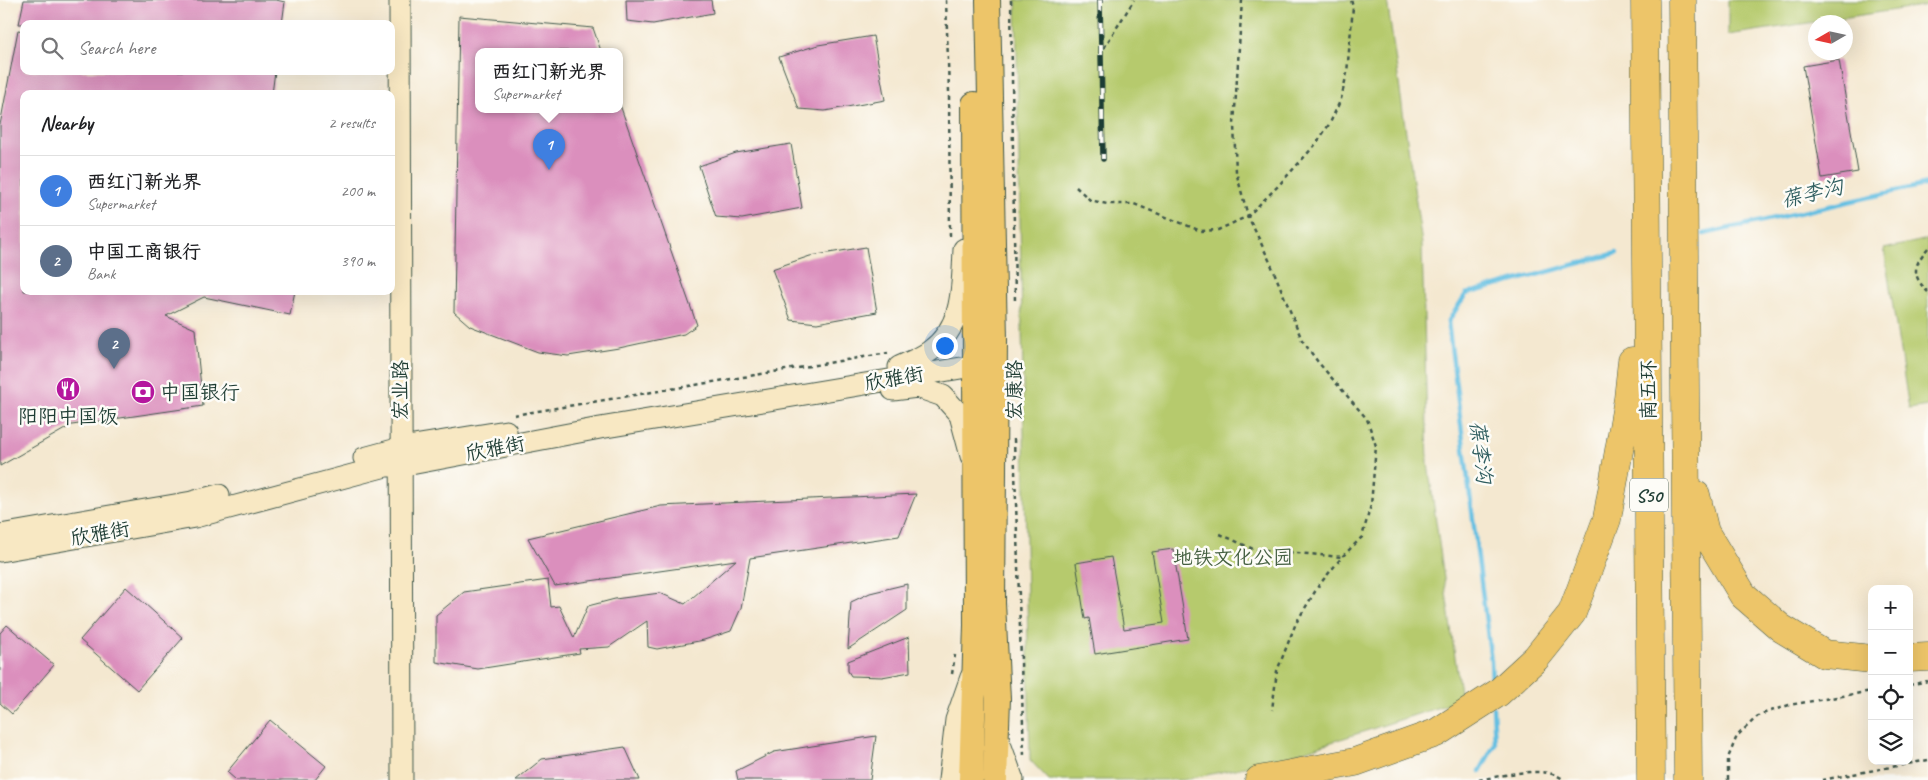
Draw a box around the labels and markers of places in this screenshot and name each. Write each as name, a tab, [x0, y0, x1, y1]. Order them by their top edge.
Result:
pin: 1	[533, 129, 565, 170]
pin: 2	[98, 328, 130, 369]
restaurant icon: 阳阳中国饭	[55, 376, 81, 402]
bank icon: 中国银行	[130, 379, 156, 405]
place label: 中国银行	[160, 380, 240, 405]
place label: 阳阳中国饭	[18, 404, 118, 429]

